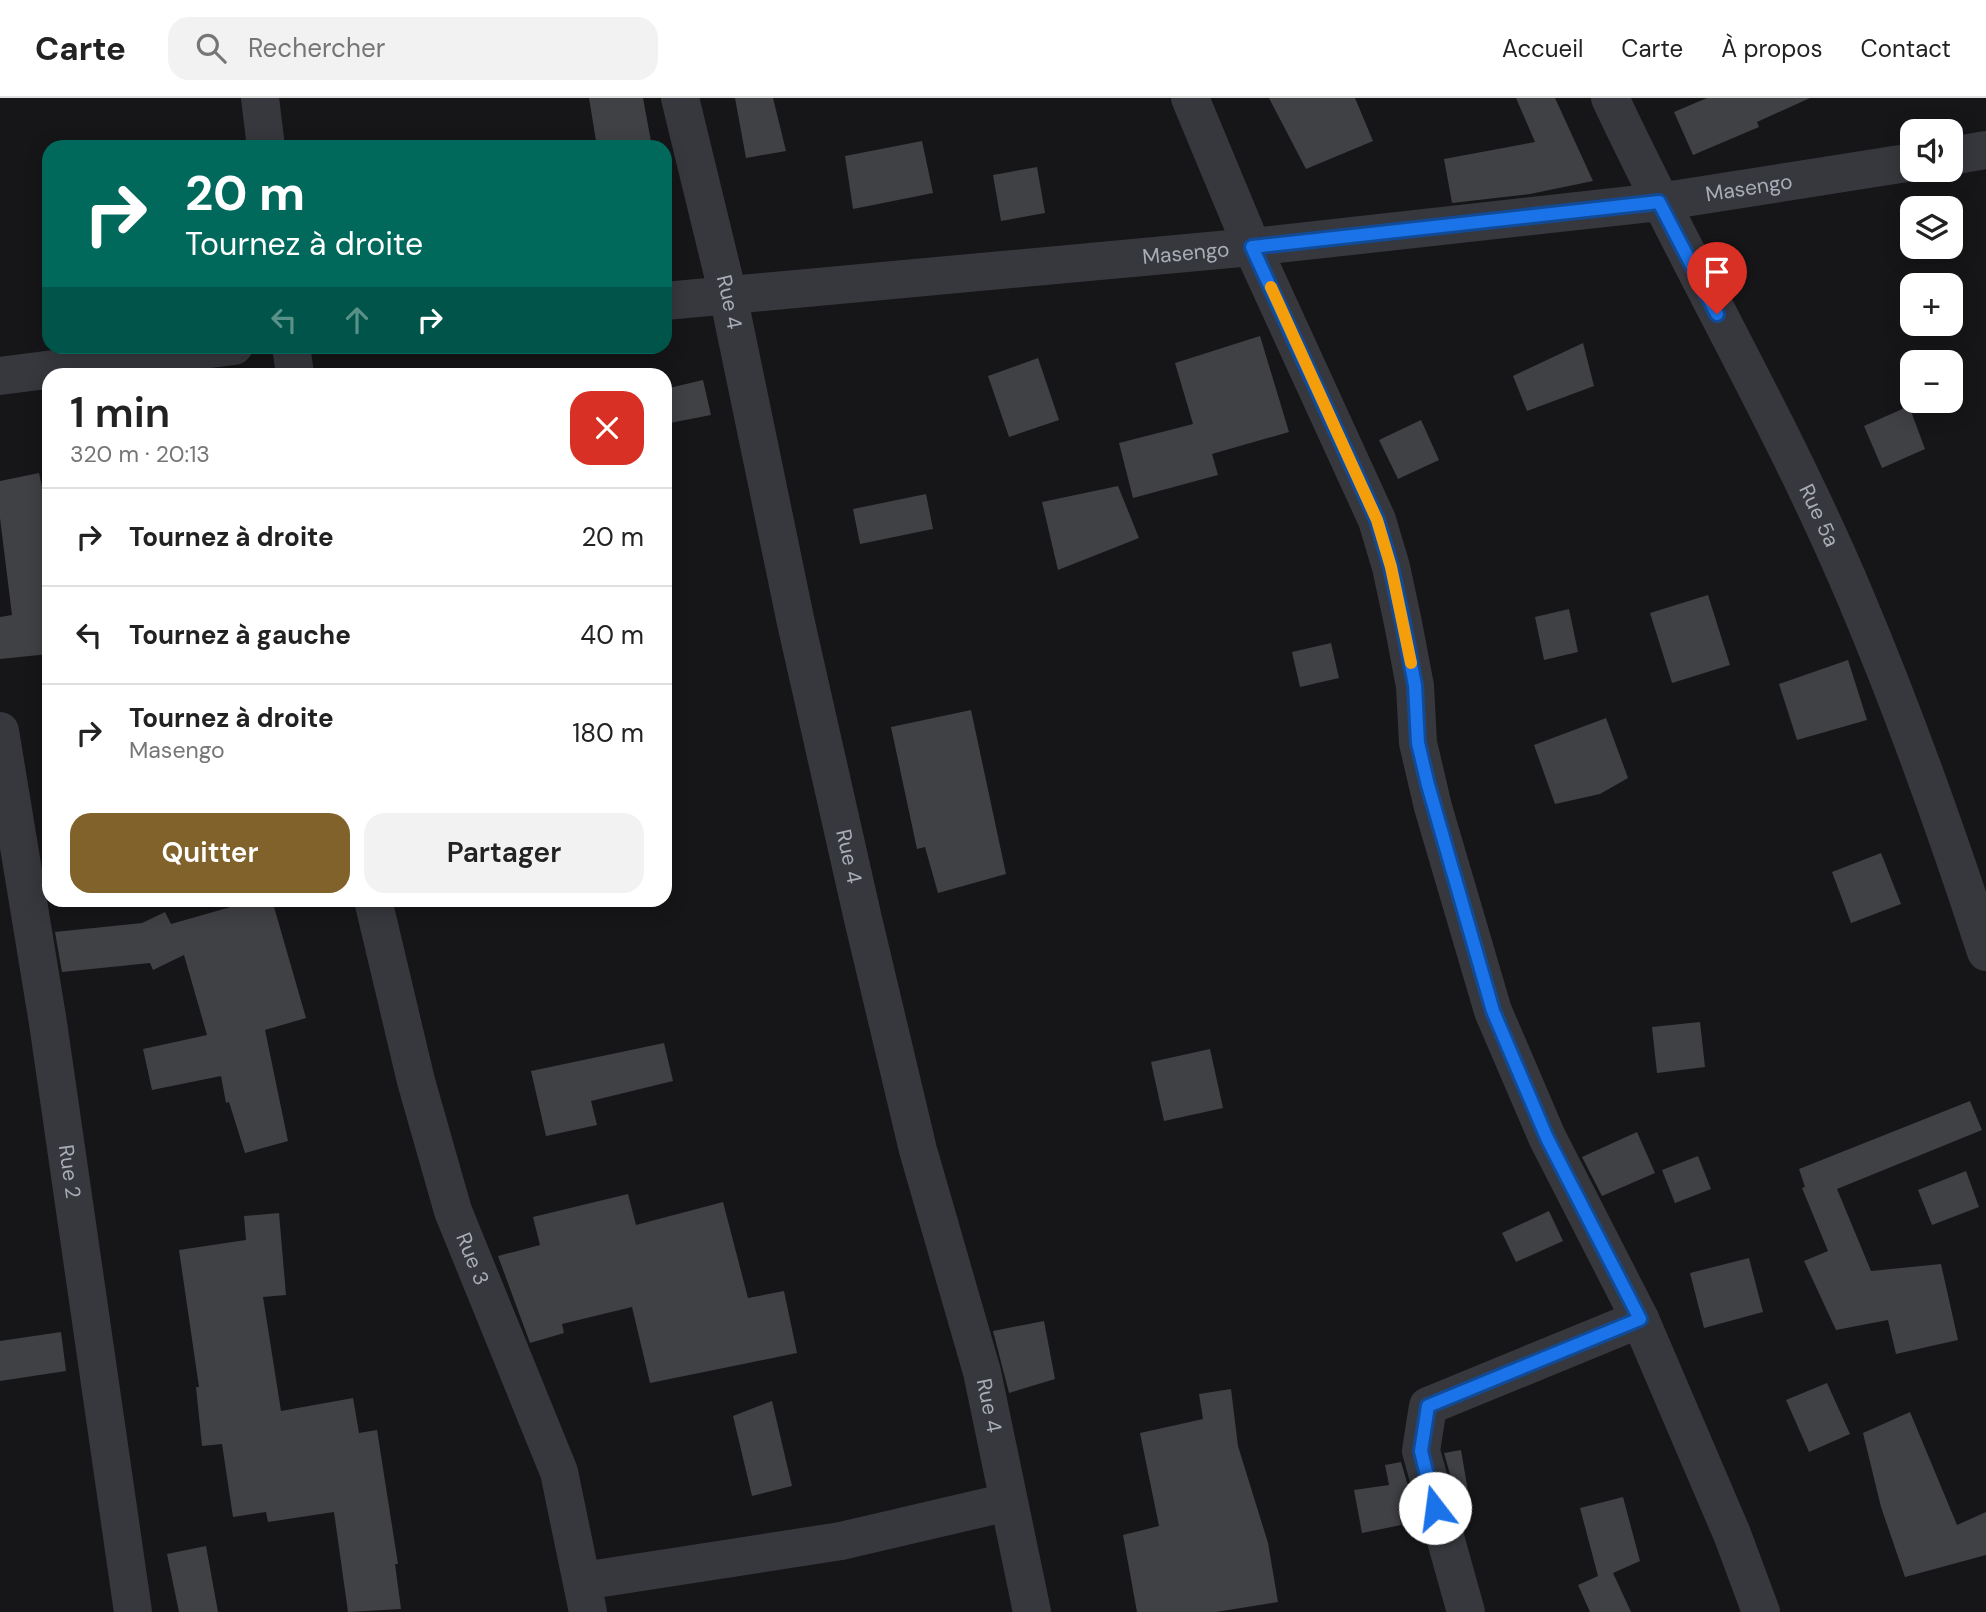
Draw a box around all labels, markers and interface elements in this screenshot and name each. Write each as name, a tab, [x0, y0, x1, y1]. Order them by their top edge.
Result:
search box	[168, 17, 658, 80]
text: Carte	[35, 27, 126, 70]
icon: search	[192, 29, 230, 67]
text: Rechercher	[248, 31, 385, 65]
text: Accueil	[1502, 33, 1583, 64]
text: Carte	[1621, 33, 1683, 64]
text: À propos	[1721, 33, 1823, 64]
text: Contact	[1861, 33, 1951, 64]
map controls	[1900, 119, 1963, 413]
button: sound	[1900, 119, 1963, 182]
text: 20 m	[185, 161, 305, 225]
street label: Masengo	[1704, 167, 1794, 208]
icon: right	[70, 168, 161, 259]
button: layers	[1900, 196, 1963, 259]
text: Tournez à droite	[185, 223, 423, 265]
street label: Masengo	[1141, 235, 1231, 271]
pin	[1687, 242, 1747, 314]
icon: arrive	[1698, 253, 1736, 291]
street label: Rue 4	[710, 272, 749, 332]
button: +	[1900, 273, 1963, 336]
icon: left	[265, 301, 303, 339]
icon: ahead	[338, 301, 376, 339]
icon: right	[411, 301, 449, 339]
button: −	[1900, 350, 1963, 413]
text: 1 min	[70, 385, 170, 440]
button: close	[570, 391, 644, 465]
text: 320 m · 20:13	[70, 439, 210, 469]
street label: Rue 5a	[1792, 479, 1846, 551]
icon: right	[70, 518, 108, 556]
text: Tournez à droite	[129, 520, 334, 554]
text: 20 m	[581, 520, 644, 554]
icon: left	[70, 616, 108, 654]
text: Tournez à gauche	[129, 618, 351, 652]
text: 40 m	[580, 618, 644, 652]
text: Tournez à droite	[129, 701, 334, 735]
icon: right	[70, 714, 108, 752]
text: 180 m	[572, 716, 644, 750]
text: Masengo	[129, 735, 225, 765]
button: Quitter	[70, 813, 350, 893]
button: Partager	[364, 813, 644, 893]
street label: Rue 4	[829, 827, 869, 886]
street label: Rue 2	[52, 1143, 87, 1200]
street label: Rue 3	[449, 1228, 496, 1290]
street label: Rue 4	[970, 1376, 1008, 1435]
position arrow	[1398, 1471, 1472, 1545]

